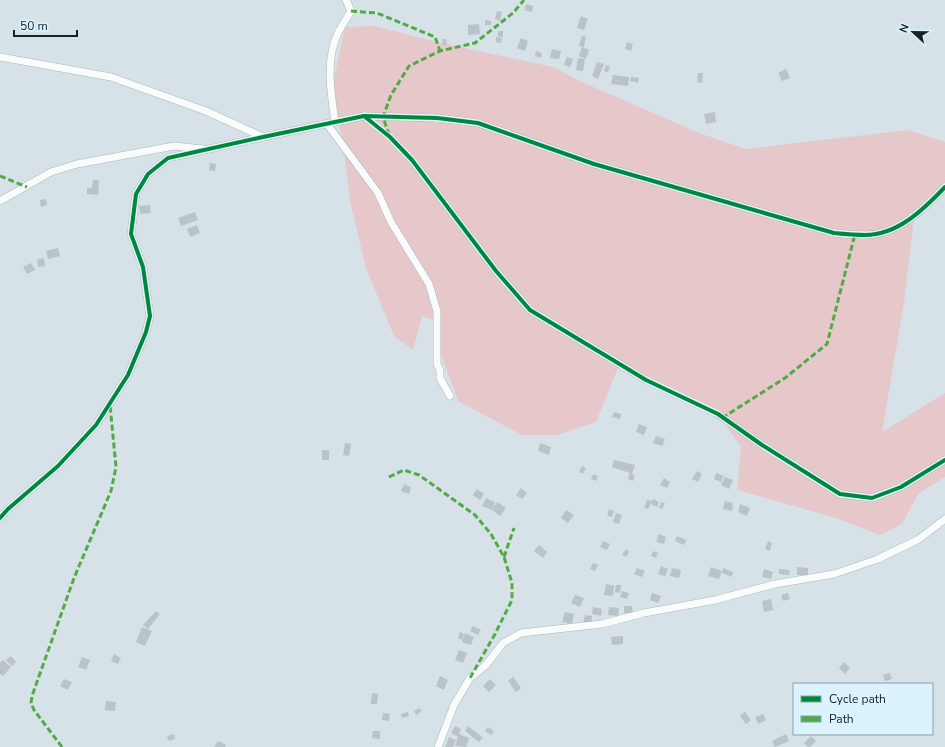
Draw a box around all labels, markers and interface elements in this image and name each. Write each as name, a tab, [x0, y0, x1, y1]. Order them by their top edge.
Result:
scale bar	[14, 12, 77, 38]
north arrow	[893, 12, 933, 52]
text: 50 m	[20, 18, 48, 34]
text: N	[896, 22, 913, 35]
legend	[793, 683, 933, 735]
text: Cycle path	[829, 691, 886, 707]
text: Path	[829, 711, 854, 727]

